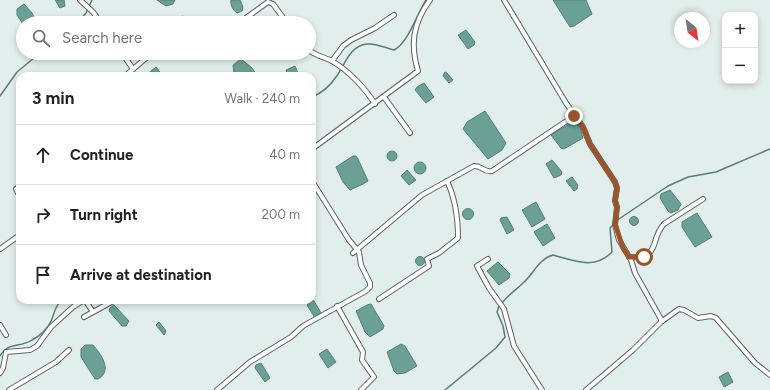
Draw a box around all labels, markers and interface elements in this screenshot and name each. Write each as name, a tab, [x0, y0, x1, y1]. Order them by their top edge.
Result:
north arrow	[674, 12, 710, 48]
map controls	[722, 12, 758, 84]
button: +	[722, 12, 758, 48]
search box	[16, 16, 316, 60]
icon: search	[30, 27, 52, 49]
text: Search here	[62, 29, 142, 47]
button: −	[722, 48, 758, 84]
text: 3 min	[32, 88, 74, 108]
text: Walk · 240 m	[225, 91, 300, 106]
route end	[565, 107, 583, 125]
icon: ahead	[32, 144, 54, 166]
text: Continue	[70, 146, 133, 164]
text: 40 m	[269, 147, 300, 162]
icon: right	[32, 204, 54, 226]
text: Turn right	[70, 206, 138, 224]
text: 200 m	[262, 207, 300, 222]
route start	[635, 248, 653, 266]
icon: arrive	[32, 264, 54, 286]
text: Arrive at destination	[70, 266, 211, 284]

